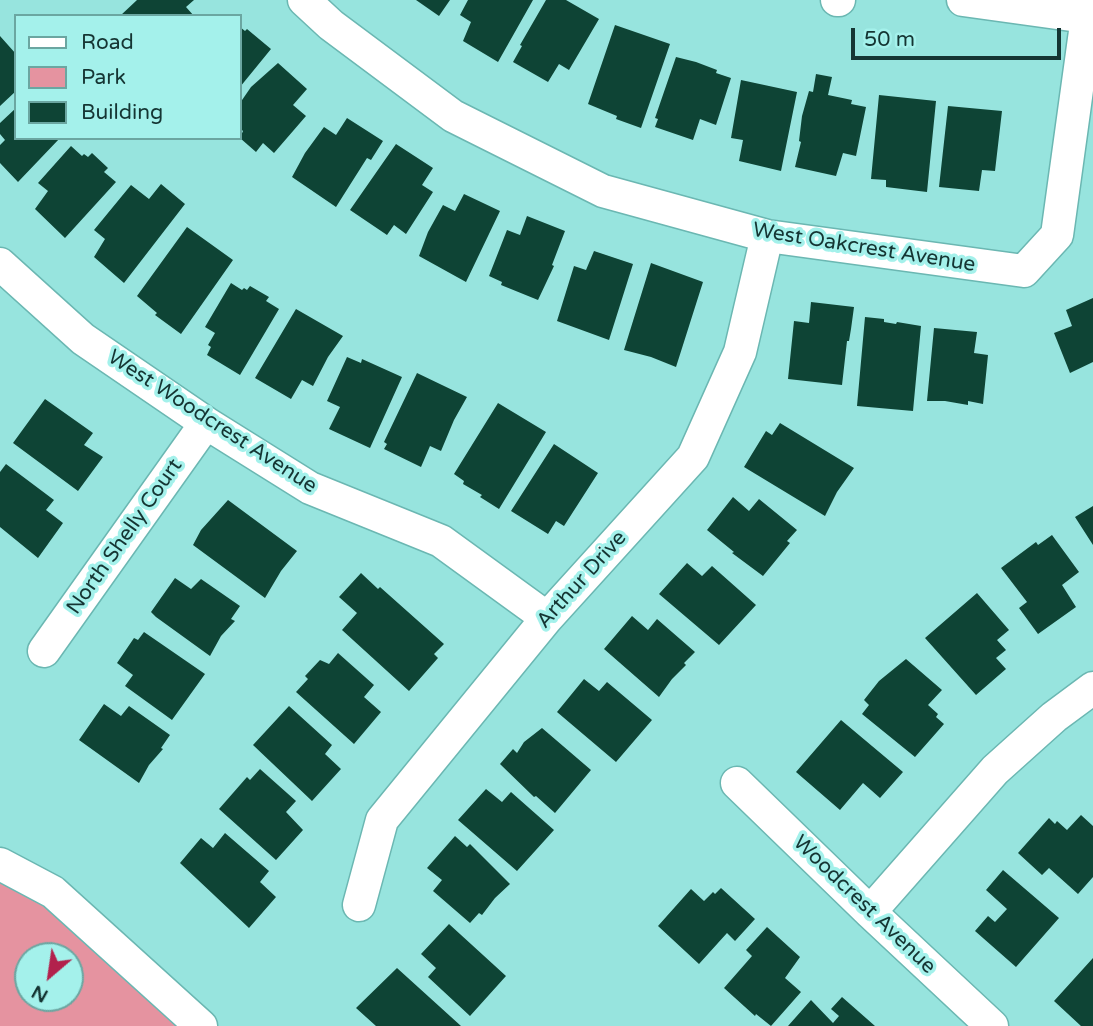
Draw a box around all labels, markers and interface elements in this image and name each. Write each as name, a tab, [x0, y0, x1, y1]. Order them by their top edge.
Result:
legend	[14, 14, 242, 140]
scale bar	[855, 14, 1065, 58]
text: 50 m	[864, 27, 915, 52]
text: Road	[81, 30, 134, 55]
text: Park	[81, 65, 126, 90]
text: Building	[81, 100, 163, 125]
street label: West Oakcrest Avenue	[751, 218, 977, 278]
street label: West Woodcrest Avenue	[103, 345, 321, 499]
street label: North Shelly Court	[62, 454, 188, 620]
street label: Arthur Drive	[532, 526, 632, 634]
street label: Woodcrest Avenue	[787, 830, 941, 980]
north arrow	[14, 942, 84, 1012]
text: N	[28, 980, 52, 1007]

